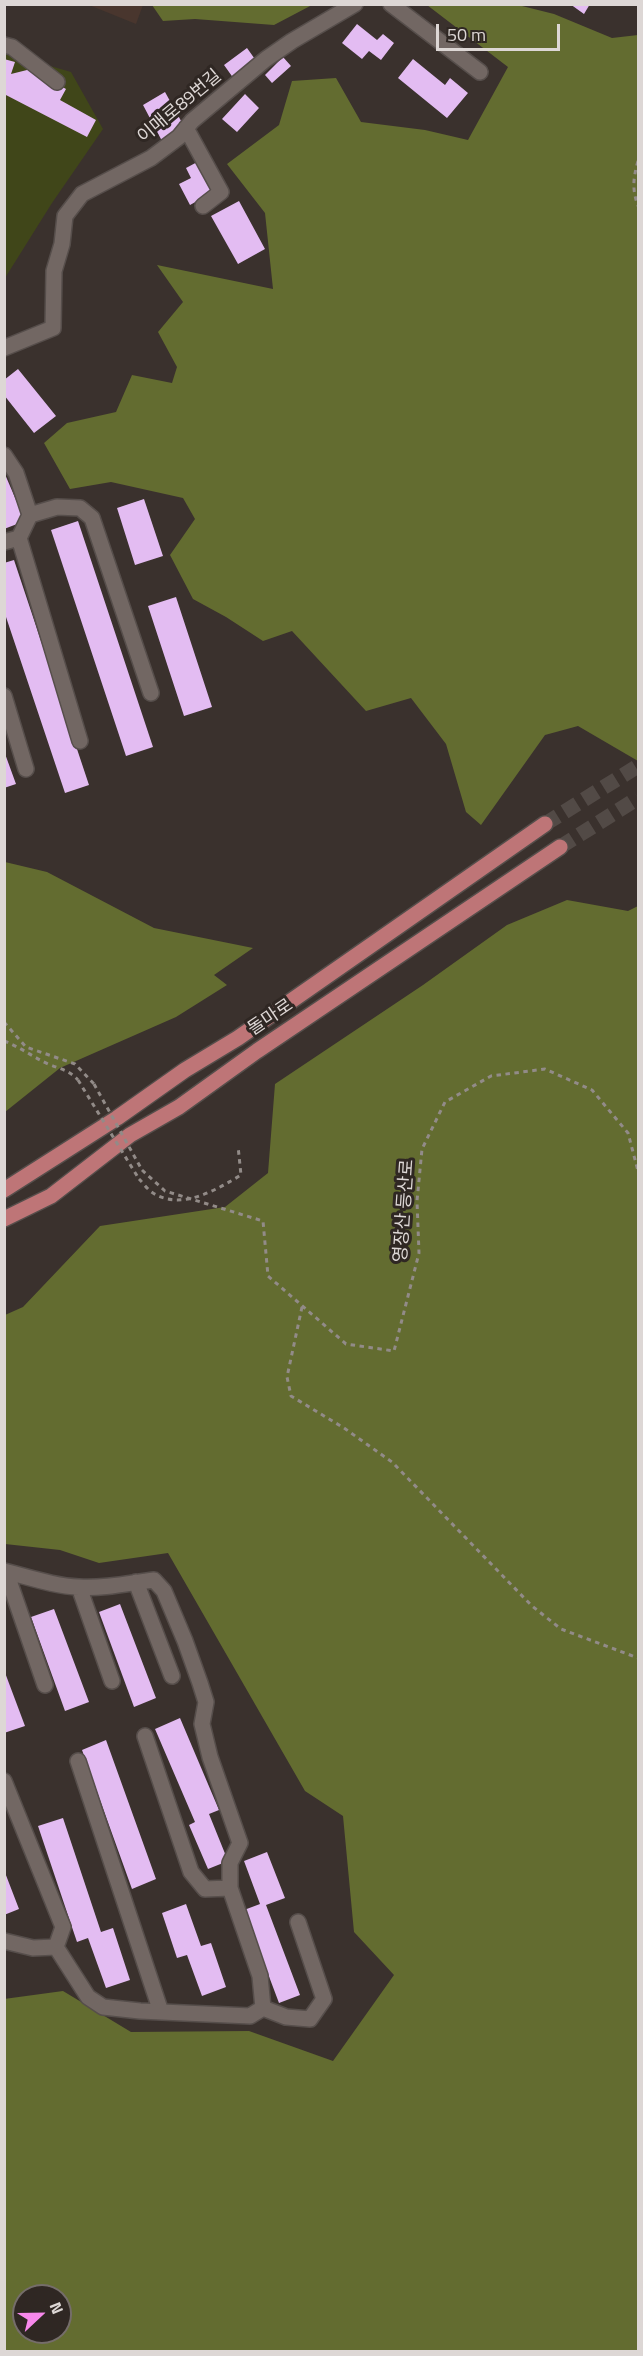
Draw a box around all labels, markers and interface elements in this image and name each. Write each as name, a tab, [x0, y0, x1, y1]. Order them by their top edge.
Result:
scale bar	[439, 12, 564, 50]
text: 50 m	[447, 21, 486, 48]
street label: 이매로89번길	[134, 66, 226, 148]
street label: 돌마로	[244, 995, 298, 1041]
street label: 영장산 등산로	[391, 1159, 419, 1263]
north arrow	[12, 2284, 72, 2344]
text: N	[44, 2298, 70, 2318]

